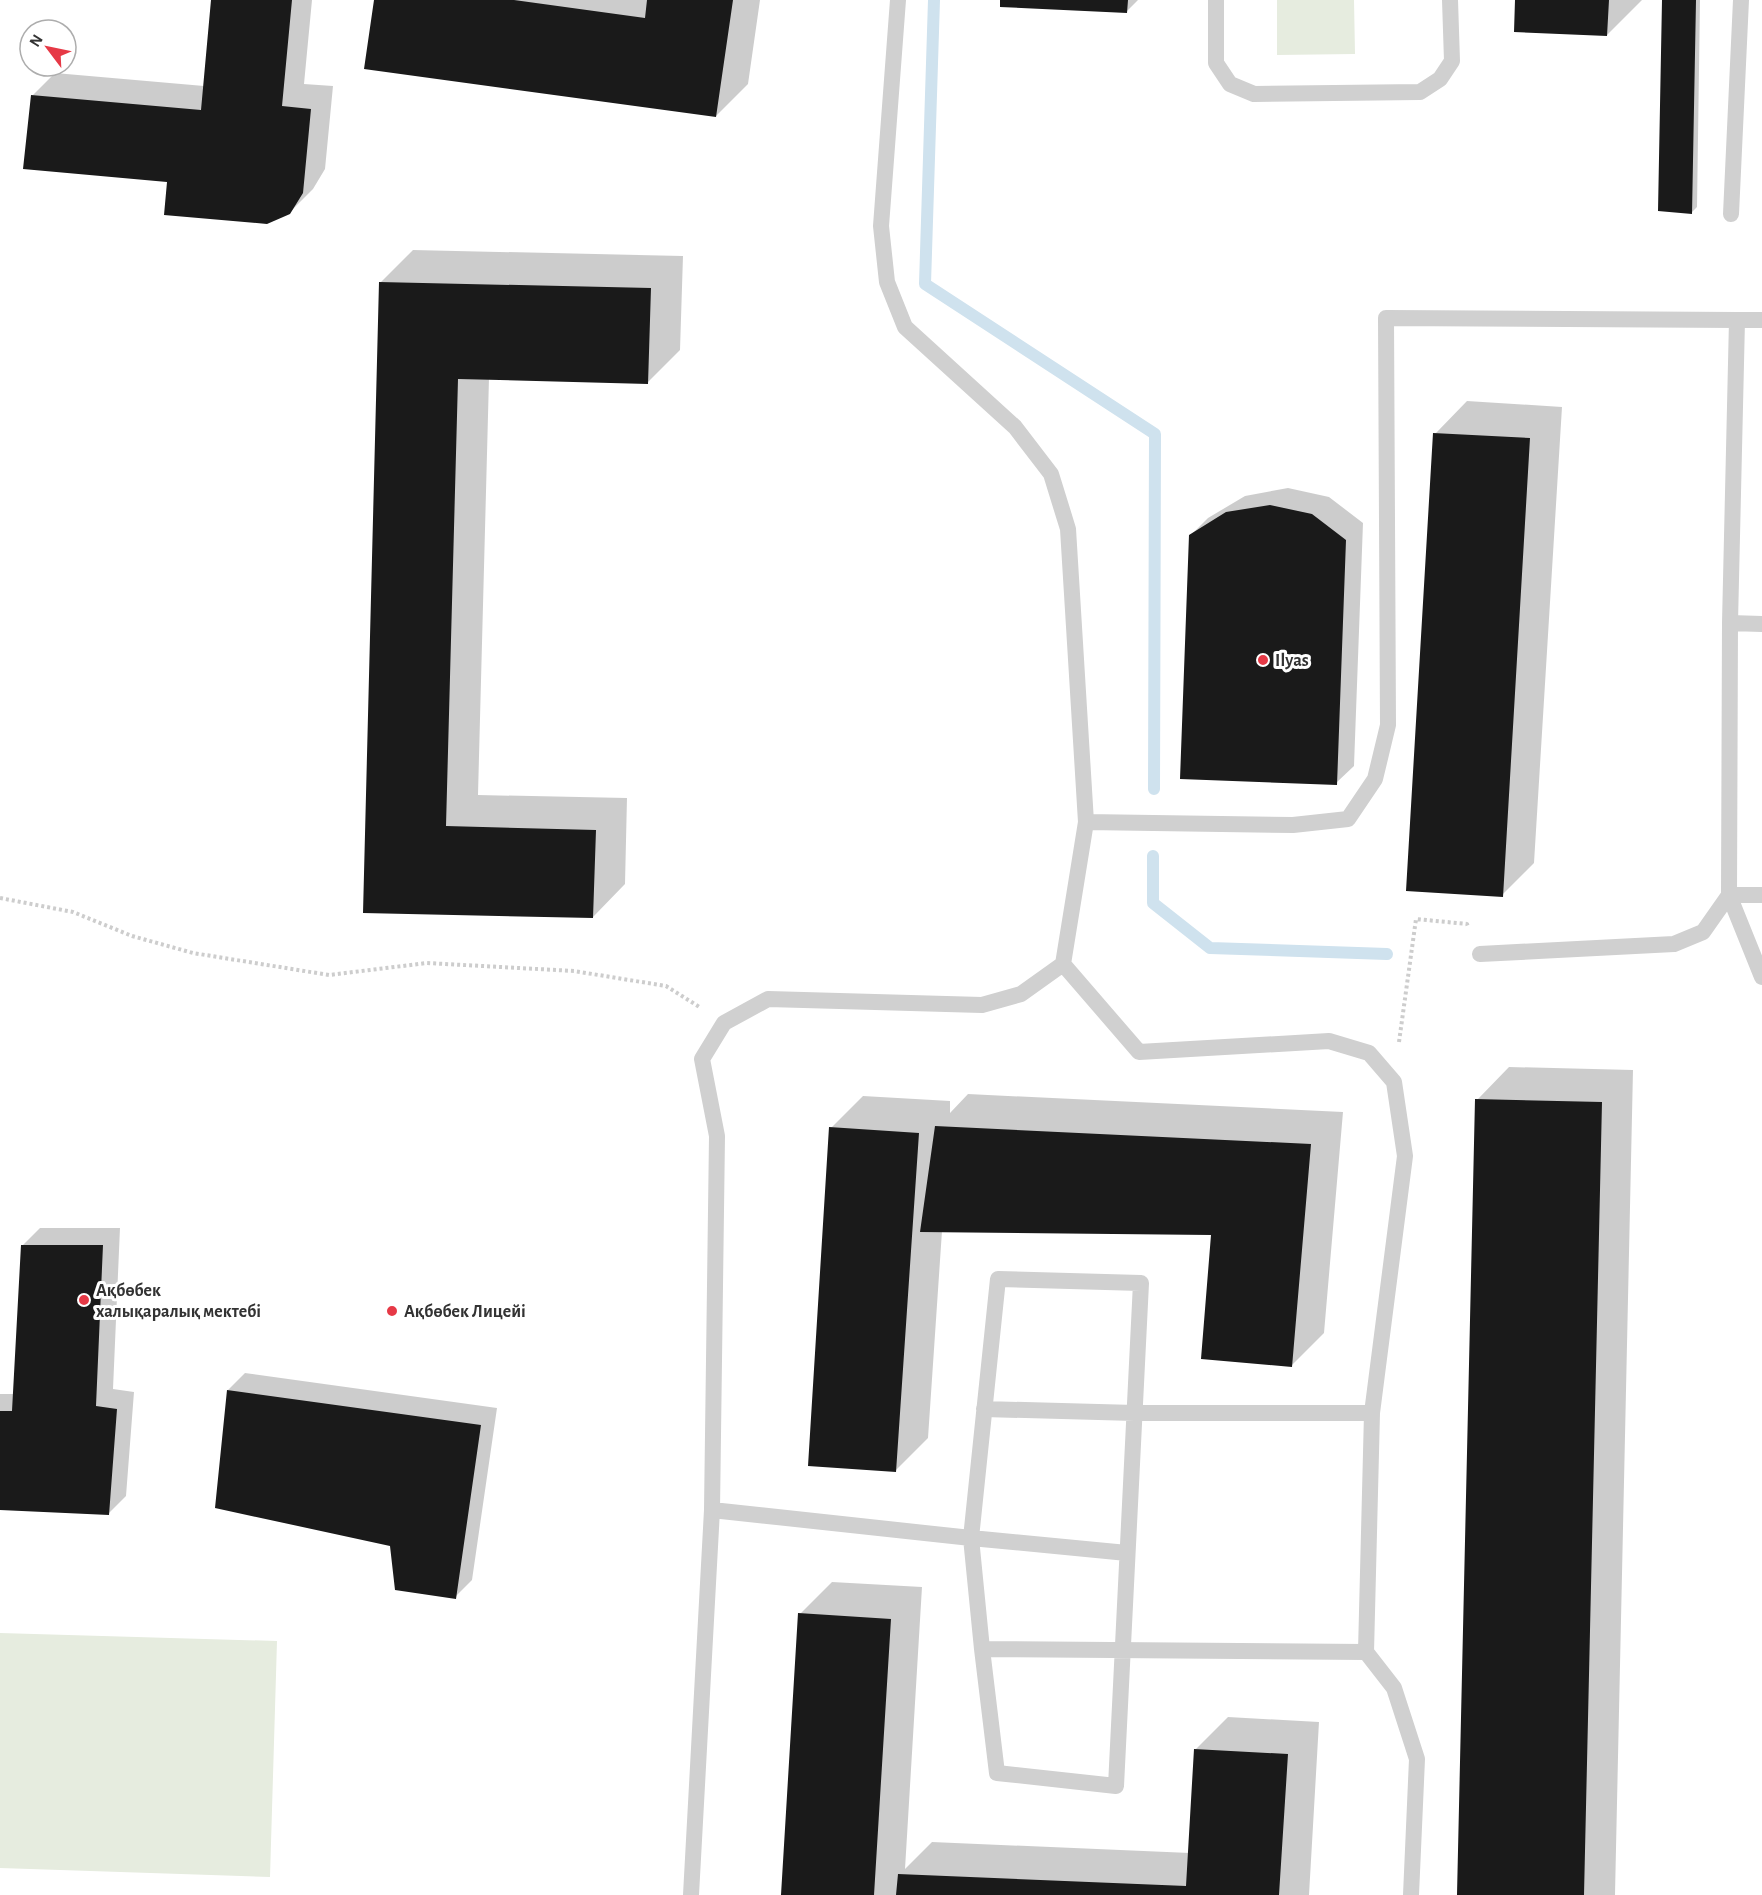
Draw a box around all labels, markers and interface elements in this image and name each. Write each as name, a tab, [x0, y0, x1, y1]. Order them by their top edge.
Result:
north arrow	[18, 18, 78, 78]
text: N	[26, 32, 46, 50]
place label: Ilyas	[1275, 652, 1309, 670]
marker: Ilyas	[1256, 653, 1270, 667]
place label: Ақбөбек халықаралық мектебі	[96, 1282, 261, 1321]
marker: Ақбөбек халықаралық мектебі	[77, 1293, 91, 1307]
place label: Ақбөбек Лицейі	[404, 1303, 526, 1321]
marker: Ақбөбек Лицейі	[385, 1304, 399, 1318]

